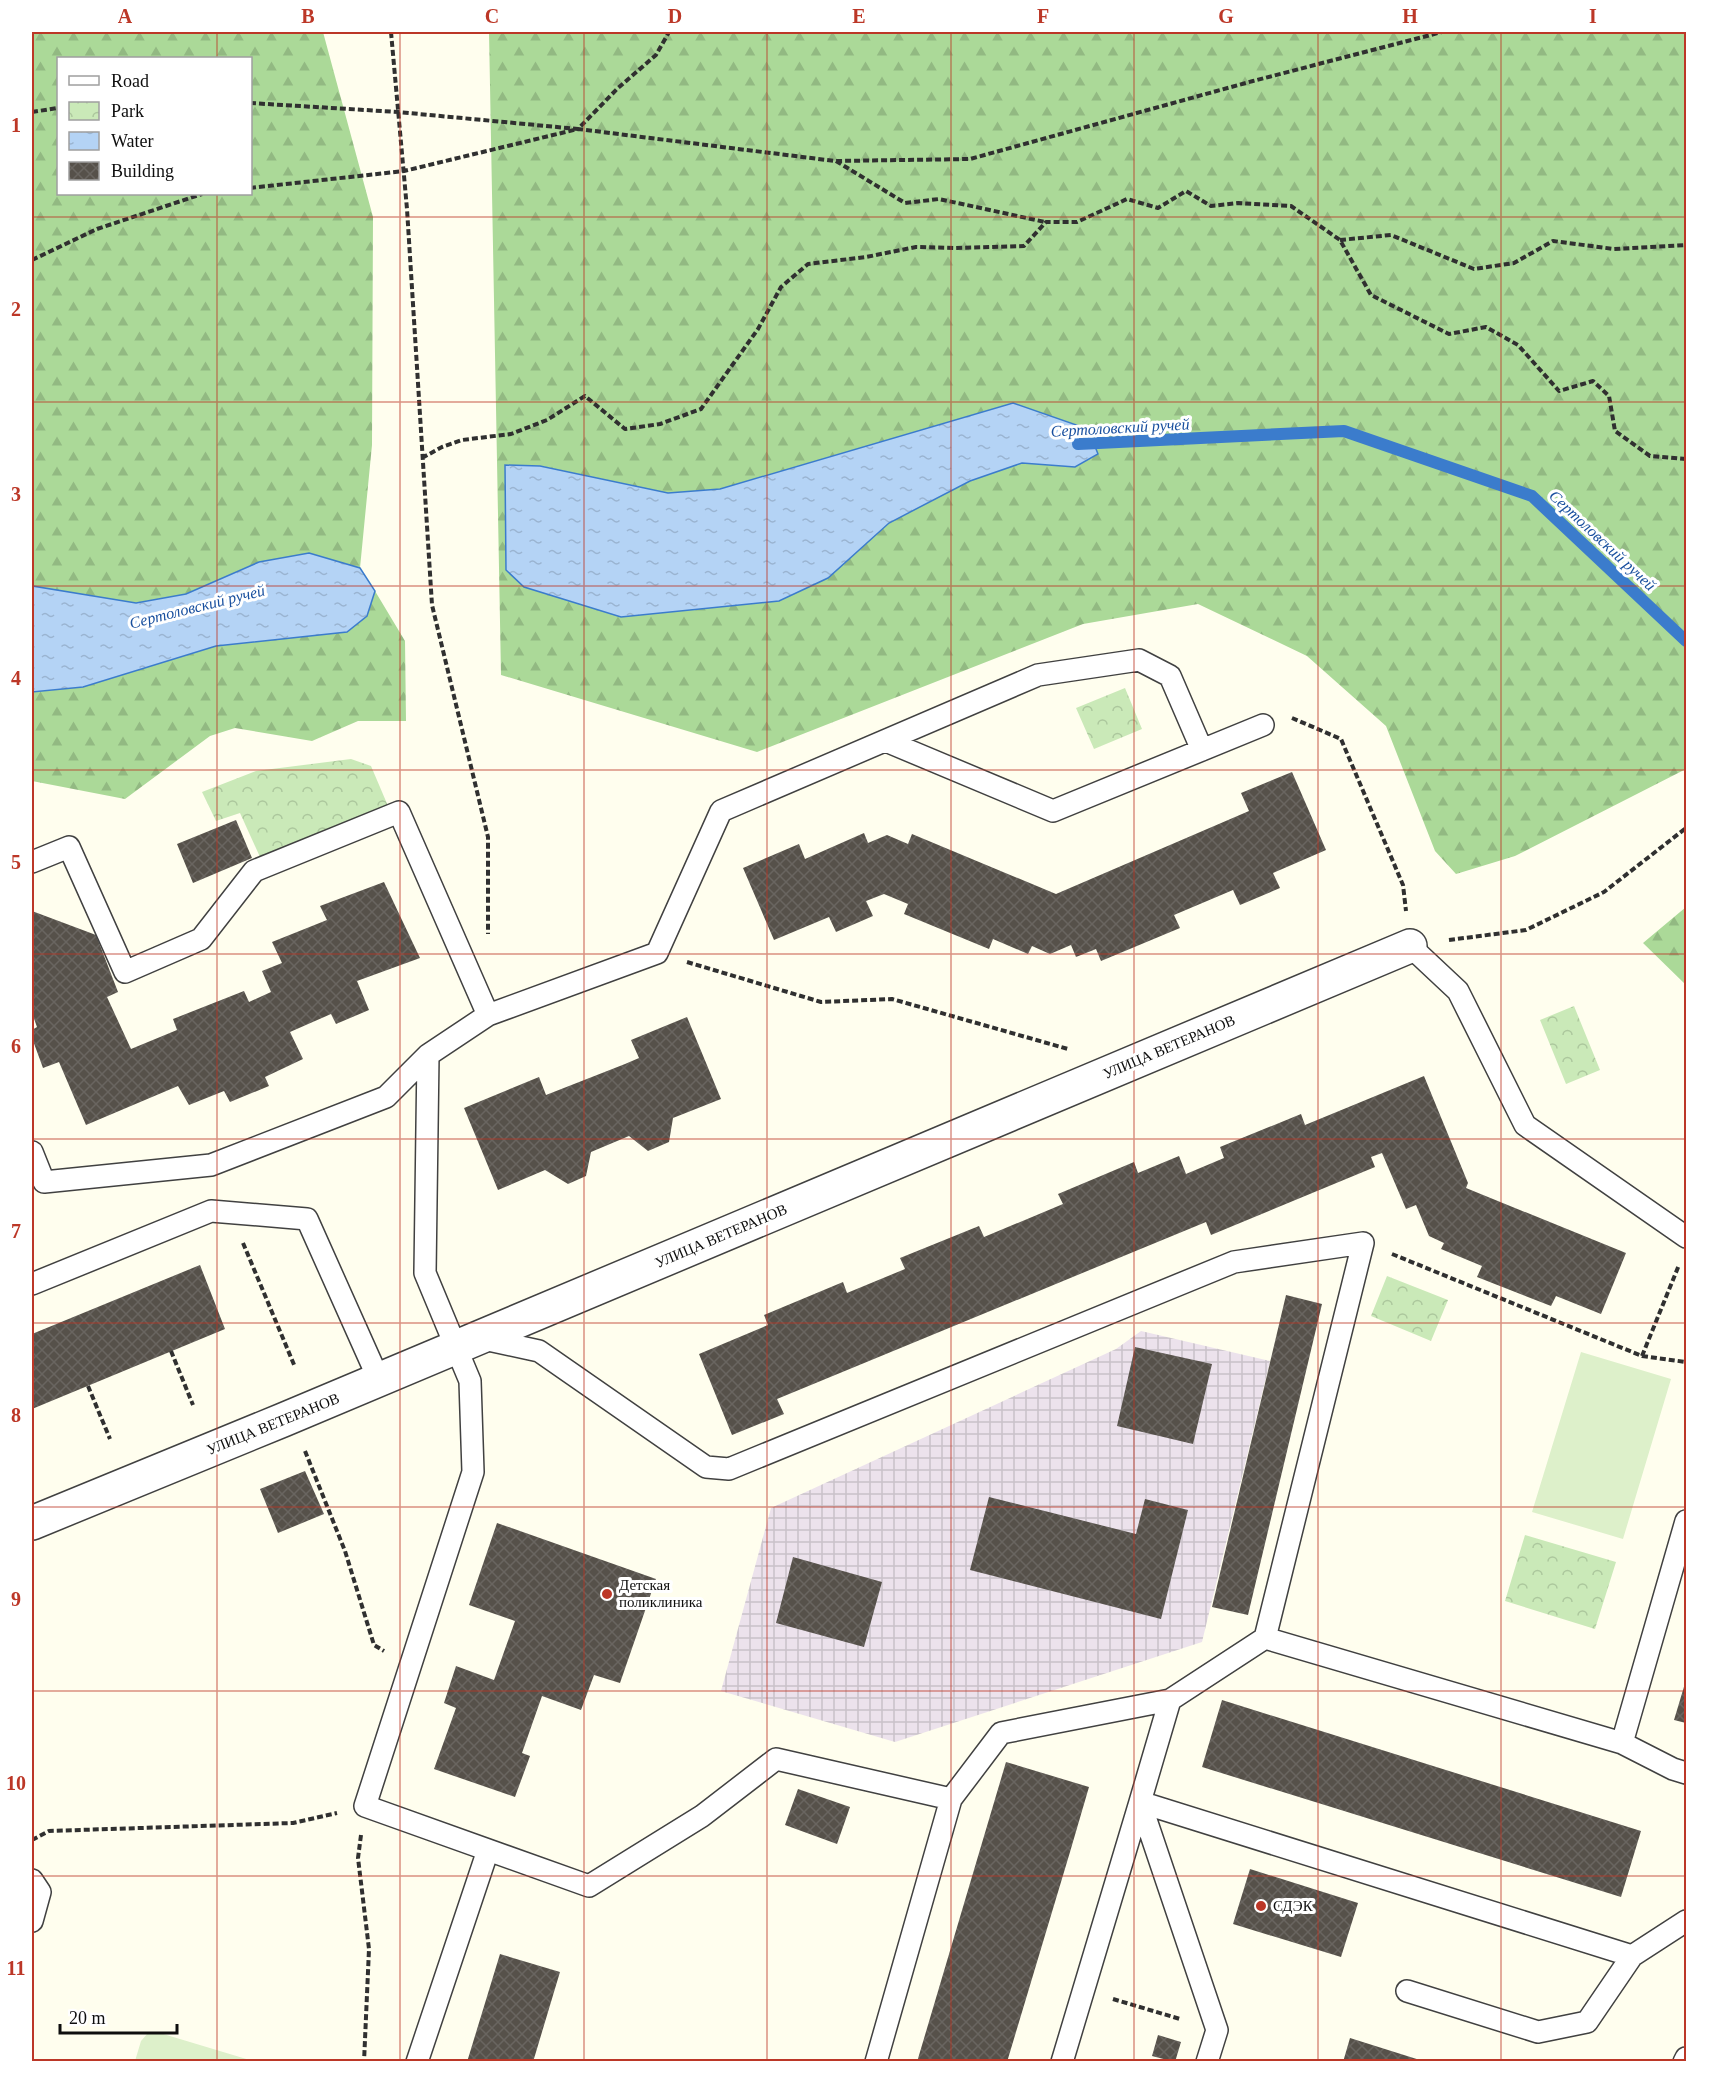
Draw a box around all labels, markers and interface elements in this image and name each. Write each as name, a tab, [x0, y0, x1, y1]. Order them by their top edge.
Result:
text: A	[118, 5, 133, 27]
text: B	[301, 5, 315, 27]
text: C	[485, 5, 499, 27]
text: D	[668, 5, 682, 27]
text: E	[852, 5, 866, 27]
text: F	[1037, 5, 1049, 27]
text: G	[1218, 5, 1234, 27]
text: H	[1402, 5, 1418, 27]
text: I	[1589, 5, 1597, 27]
legend	[57, 57, 252, 195]
text: Road	[111, 71, 149, 91]
text: Park	[111, 101, 144, 121]
text: 1	[11, 114, 21, 136]
text: Water	[111, 131, 154, 151]
text: Building	[111, 161, 174, 181]
text: 2	[11, 298, 21, 320]
water label: Сертоловский ручей	[1050, 415, 1190, 441]
text: 3	[11, 483, 21, 505]
water label: Сертоловский ручей	[1545, 487, 1659, 595]
water label: Сертоловский ручей	[128, 581, 267, 633]
text: 4	[11, 667, 21, 689]
text: 5	[11, 851, 21, 873]
street label: УЛИЦА ВЕТЕРАНОВ	[1101, 1012, 1237, 1082]
text: 6	[11, 1035, 21, 1057]
street label: УЛИЦА ВЕТЕРАНОВ	[653, 1201, 789, 1271]
text: 7	[11, 1220, 21, 1242]
street label: УЛИЦА ВЕТЕРАНОВ	[204, 1390, 342, 1458]
text: 8	[11, 1404, 21, 1426]
place label: Детская поликлиника	[619, 1577, 703, 1610]
marker: Детская поликлиника	[600, 1587, 614, 1601]
text: 9	[11, 1588, 21, 1610]
text: 10	[6, 1772, 26, 1794]
place label: СДЭК	[1273, 1898, 1314, 1914]
marker: СДЭК	[1254, 1899, 1268, 1913]
text: 11	[7, 1957, 25, 1979]
scale bar	[60, 1997, 177, 2035]
text: 20 m	[69, 2008, 106, 2028]

